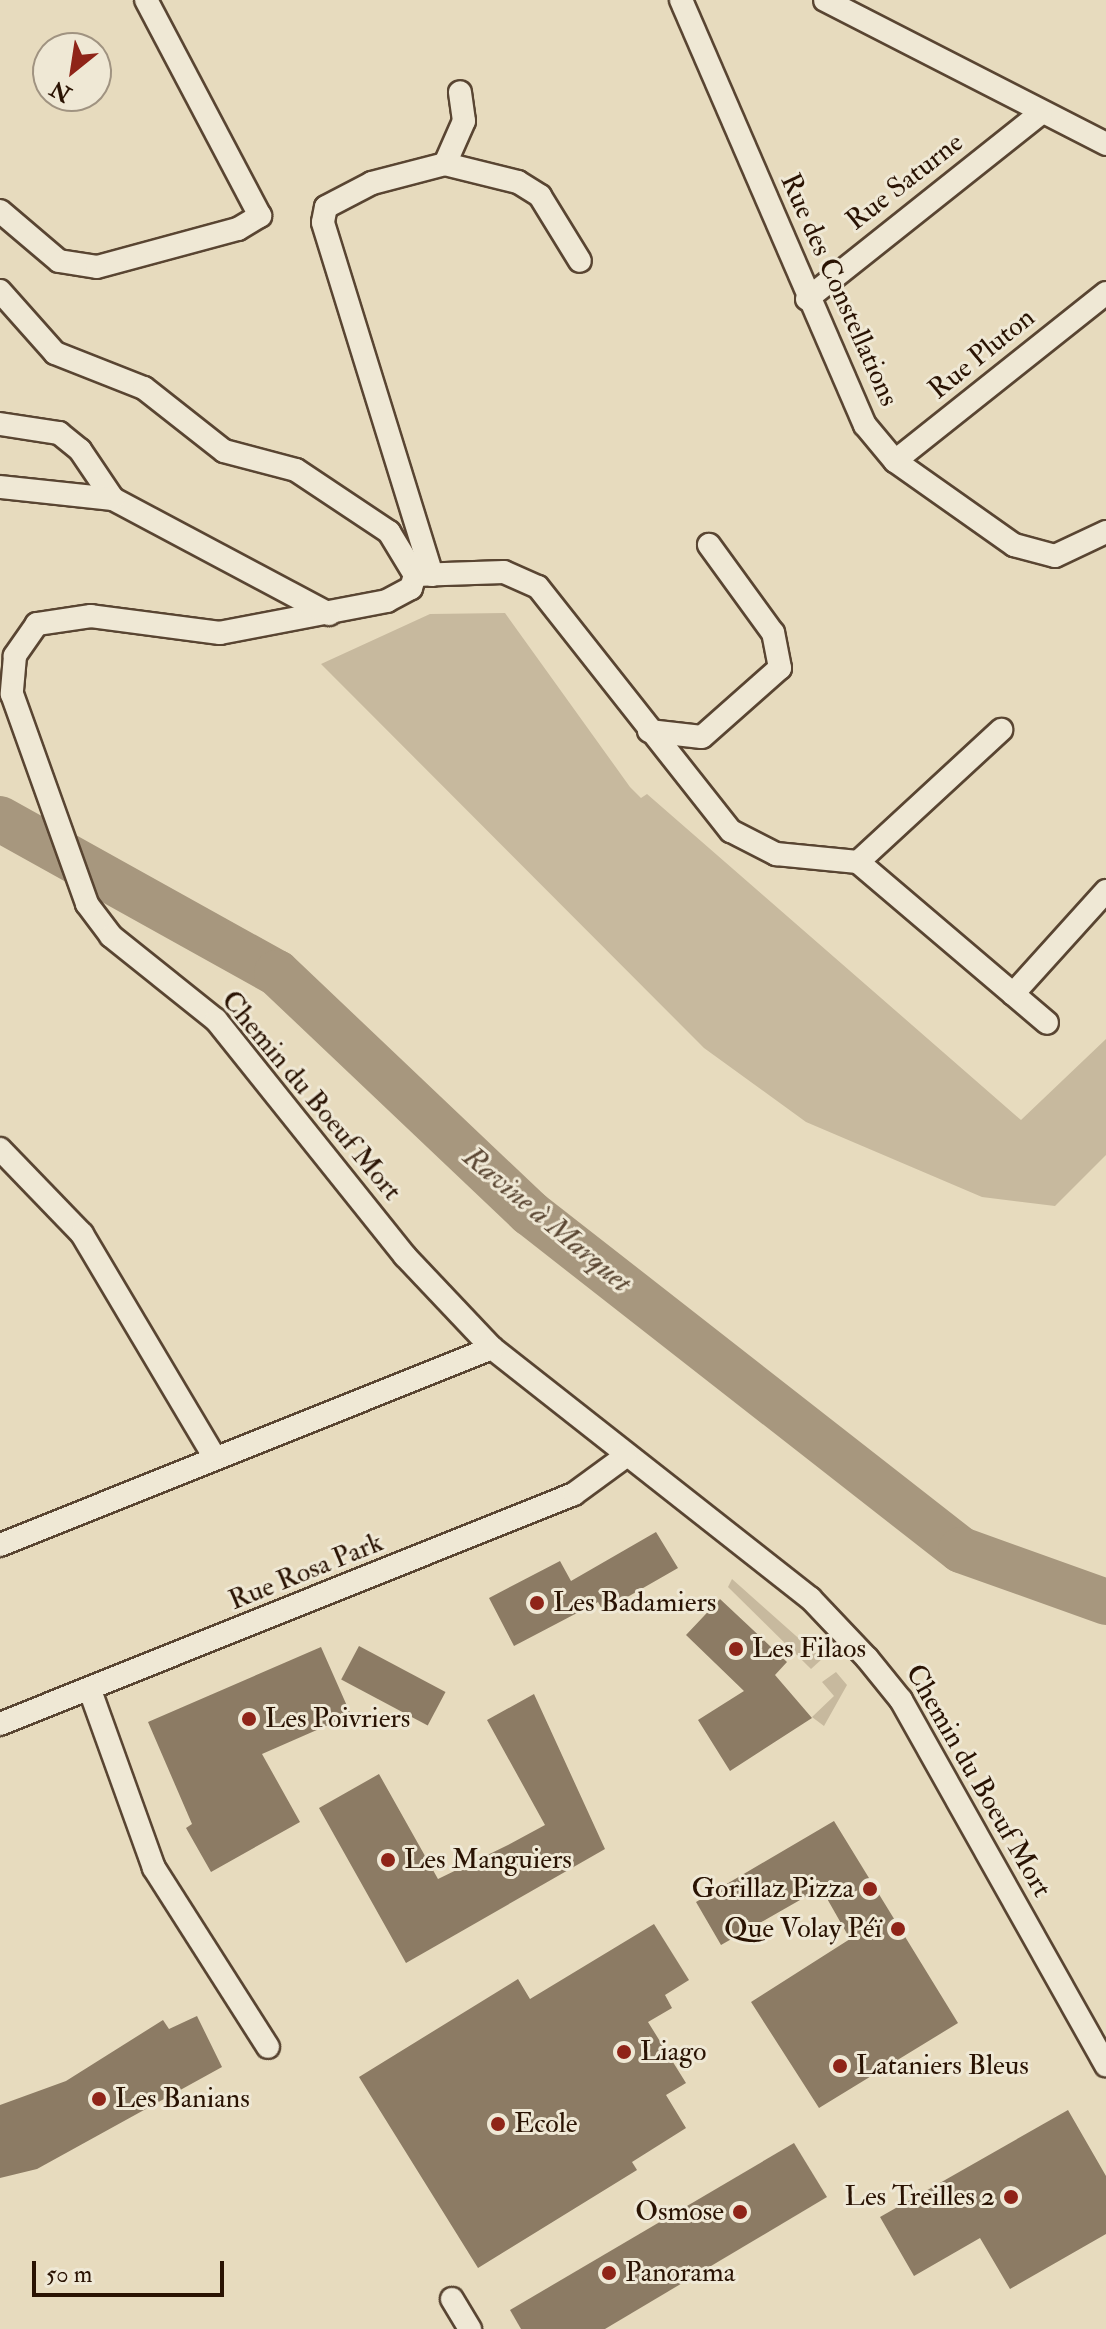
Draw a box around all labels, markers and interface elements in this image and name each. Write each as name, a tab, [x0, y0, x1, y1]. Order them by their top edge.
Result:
north arrow	[32, 32, 112, 112]
text: N	[45, 74, 77, 108]
street label: Rue Saturne	[840, 126, 970, 238]
street label: Rue des Constellations	[773, 168, 905, 412]
street label: Rue Pluton	[922, 301, 1042, 407]
street label: Chemin du Boeuf Mort	[214, 984, 408, 1208]
water label: Ravine à Marquet	[456, 1139, 638, 1301]
street label: Rue Rosa Park	[224, 1526, 388, 1618]
place label: Les Badamiers	[553, 1586, 716, 1620]
marker: Les Badamiers	[528, 1594, 546, 1612]
place label: Les Filaos	[752, 1632, 866, 1666]
marker: Les Filaos	[727, 1640, 745, 1658]
street label: Chemin du Boeuf Mort	[898, 1659, 1058, 1903]
place label: Les Poivriers	[265, 1702, 410, 1736]
marker: Les Poivriers	[240, 1710, 258, 1728]
place label: Les Manguiers	[404, 1843, 572, 1877]
marker: Les Manguiers	[379, 1851, 397, 1869]
place label: Gorillaz Pizza	[691, 1872, 854, 1906]
marker: Gorillaz Pizza	[861, 1880, 879, 1898]
place label: Que Volay Péï	[724, 1912, 882, 1946]
marker: Que Volay Péï	[889, 1920, 907, 1938]
place label: Liago	[640, 2035, 707, 2069]
marker: Liago	[615, 2043, 633, 2061]
place label: Lataniers Bleus	[856, 2049, 1029, 2083]
marker: Lataniers Bleus	[831, 2057, 849, 2075]
place label: Les Banians	[115, 2082, 250, 2116]
marker: Les Banians	[90, 2090, 108, 2108]
place label: Ecole	[514, 2107, 577, 2141]
marker: Ecole	[489, 2115, 507, 2133]
place label: Les Treilles 2	[845, 2180, 995, 2214]
marker: Les Treilles 2	[1002, 2188, 1020, 2206]
place label: Osmose	[635, 2195, 724, 2229]
marker: Osmose	[731, 2203, 749, 2221]
scale bar	[36, 2245, 228, 2295]
place label: Panorama	[625, 2256, 735, 2290]
text: 50 m	[46, 2259, 92, 2290]
marker: Panorama	[600, 2264, 618, 2282]

